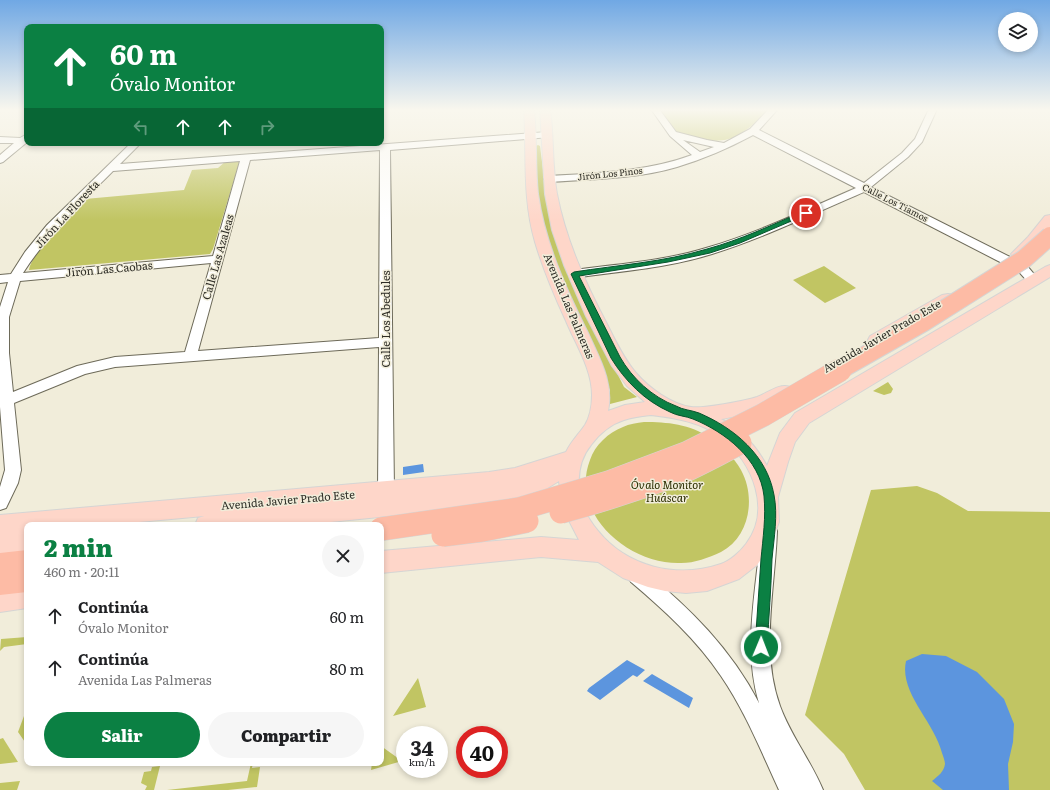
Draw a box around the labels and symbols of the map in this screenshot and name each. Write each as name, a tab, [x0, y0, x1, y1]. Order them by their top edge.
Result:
street label: Jirón Los Pinos	[577, 163, 643, 183]
street label: Jirón La Floresta	[30, 176, 102, 251]
street label: Calle Los Tiamos	[860, 179, 931, 225]
pin	[789, 196, 823, 230]
street label: Calle Las Azaleas	[197, 212, 237, 301]
street label: Avenida Las Palmeras	[540, 250, 599, 361]
street label: Jirón Las Caobas	[65, 256, 153, 280]
street label: Calle Los Abedules	[377, 270, 393, 368]
street label: Avenida Javier Prado Este	[819, 295, 944, 376]
park label: Óvalo Monitor Huáscar	[631, 476, 703, 505]
street label: Avenida Javier Prado Este	[220, 485, 356, 513]
position arrow	[740, 626, 782, 668]
speed limit sign: 40	[456, 726, 508, 778]

